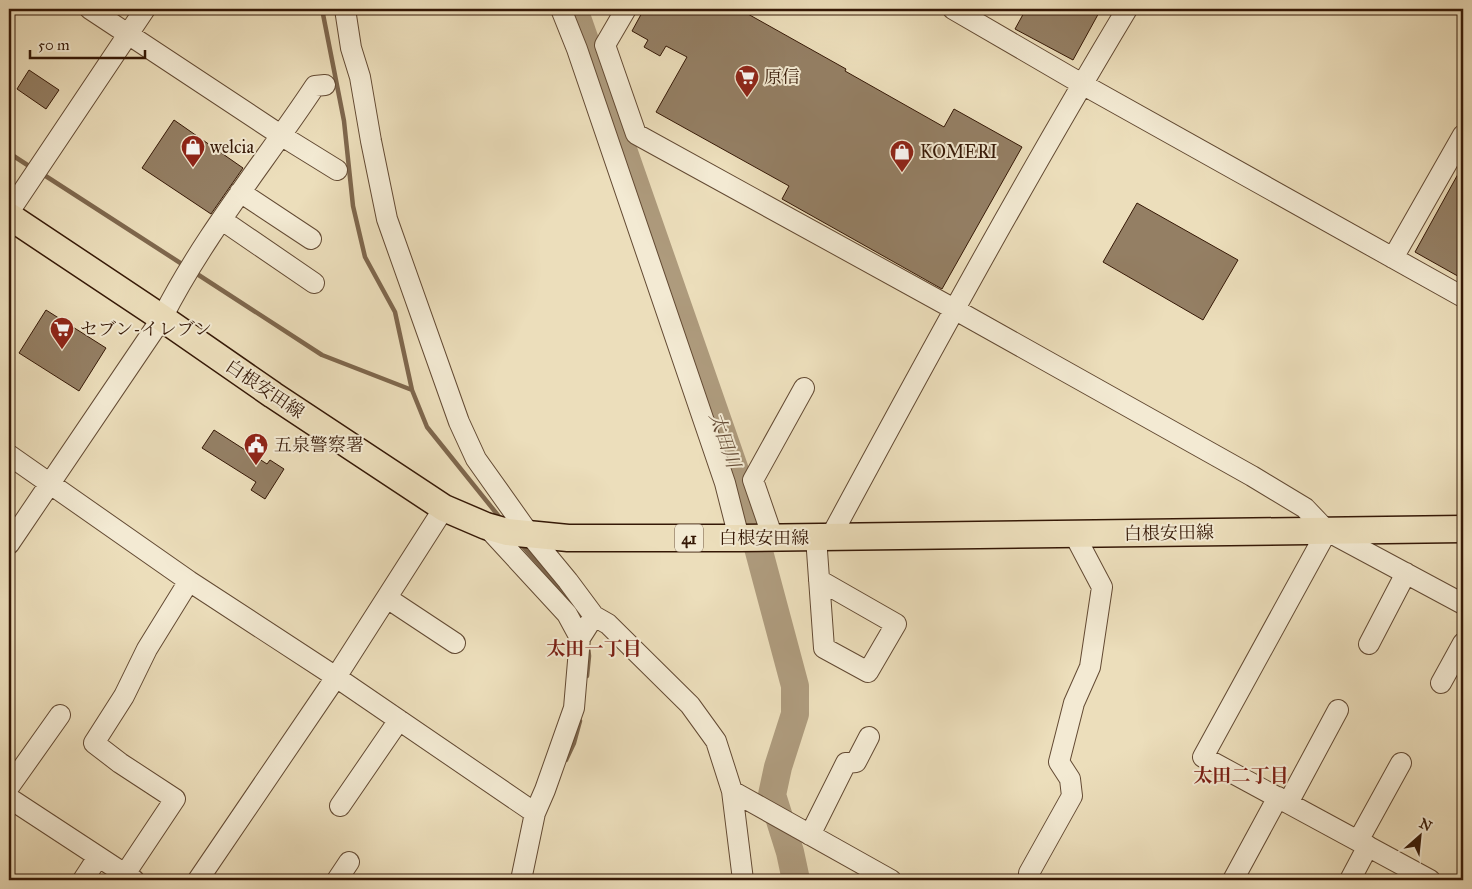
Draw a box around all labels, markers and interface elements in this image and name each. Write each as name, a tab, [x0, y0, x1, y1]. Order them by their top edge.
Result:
scale bar	[30, 28, 145, 60]
text: 50 m	[38, 36, 70, 54]
supermarket icon: 原信	[734, 64, 760, 98]
place label: 原信	[764, 66, 800, 88]
shop icon: welcia	[180, 134, 206, 168]
place label: welcia	[210, 136, 254, 158]
shop icon: KOMERI	[889, 139, 915, 173]
place label: KOMERI	[920, 141, 998, 163]
supermarket icon: セブン-イレブン	[49, 316, 75, 350]
place label: セブン-イレブン	[80, 318, 212, 340]
street label: 白根安田線	[222, 355, 308, 423]
water label: 太田川	[705, 409, 746, 473]
public building icon: 五泉警察署	[243, 432, 269, 466]
place label: 五泉警察署	[274, 434, 364, 456]
street label: 白根安田線	[1124, 521, 1214, 545]
road number: 41	[675, 524, 703, 552]
street label: 白根安田線	[719, 527, 809, 549]
district label: 太田一丁目	[546, 637, 642, 660]
district label: 太田二丁目	[1193, 764, 1289, 787]
north arrow	[1394, 812, 1444, 862]
text: N	[1417, 815, 1435, 835]

